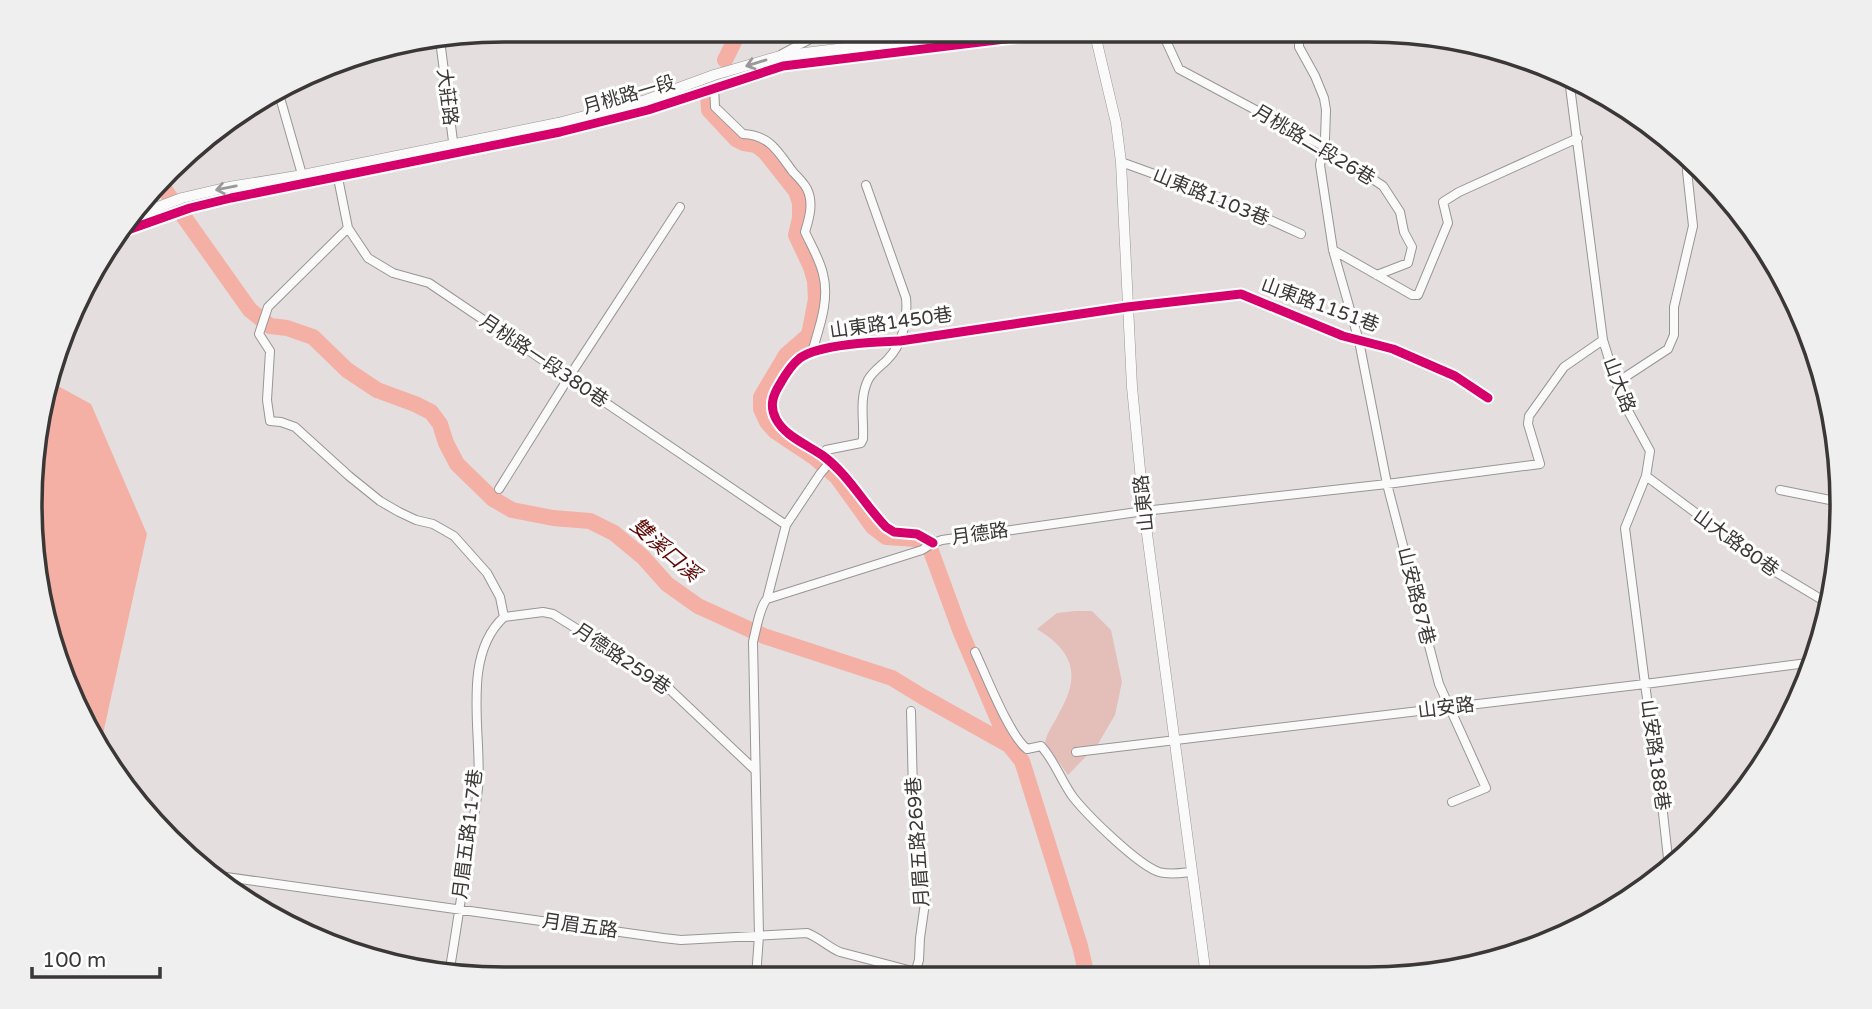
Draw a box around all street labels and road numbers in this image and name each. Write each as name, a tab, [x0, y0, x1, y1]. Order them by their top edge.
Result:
street label: 大莊路	[433, 67, 461, 127]
street label: 月桃路一段	[580, 71, 678, 119]
street label: 月桃路二段26巷	[1249, 100, 1379, 190]
street label: 山東路1103巷	[1150, 164, 1272, 230]
street label: 山東路1151巷	[1258, 274, 1382, 336]
street label: 山東路1450巷	[828, 303, 954, 343]
street label: 月桃路一段380巷	[476, 310, 612, 412]
street label: 山大路	[1599, 354, 1639, 416]
street label: 山東路	[1130, 473, 1158, 533]
street label: 山大路80巷	[1689, 505, 1783, 581]
street label: 月德路	[950, 519, 1010, 549]
street label: 山安路87巷	[1393, 545, 1439, 647]
street label: 月德路259巷	[570, 619, 674, 699]
street label: 山安路	[1416, 694, 1476, 722]
street label: 山安路188巷	[1636, 698, 1674, 812]
street label: 月眉五路117巷	[449, 768, 487, 900]
street label: 月眉五路269巷	[902, 776, 934, 908]
street label: 月眉五路	[541, 910, 619, 942]

